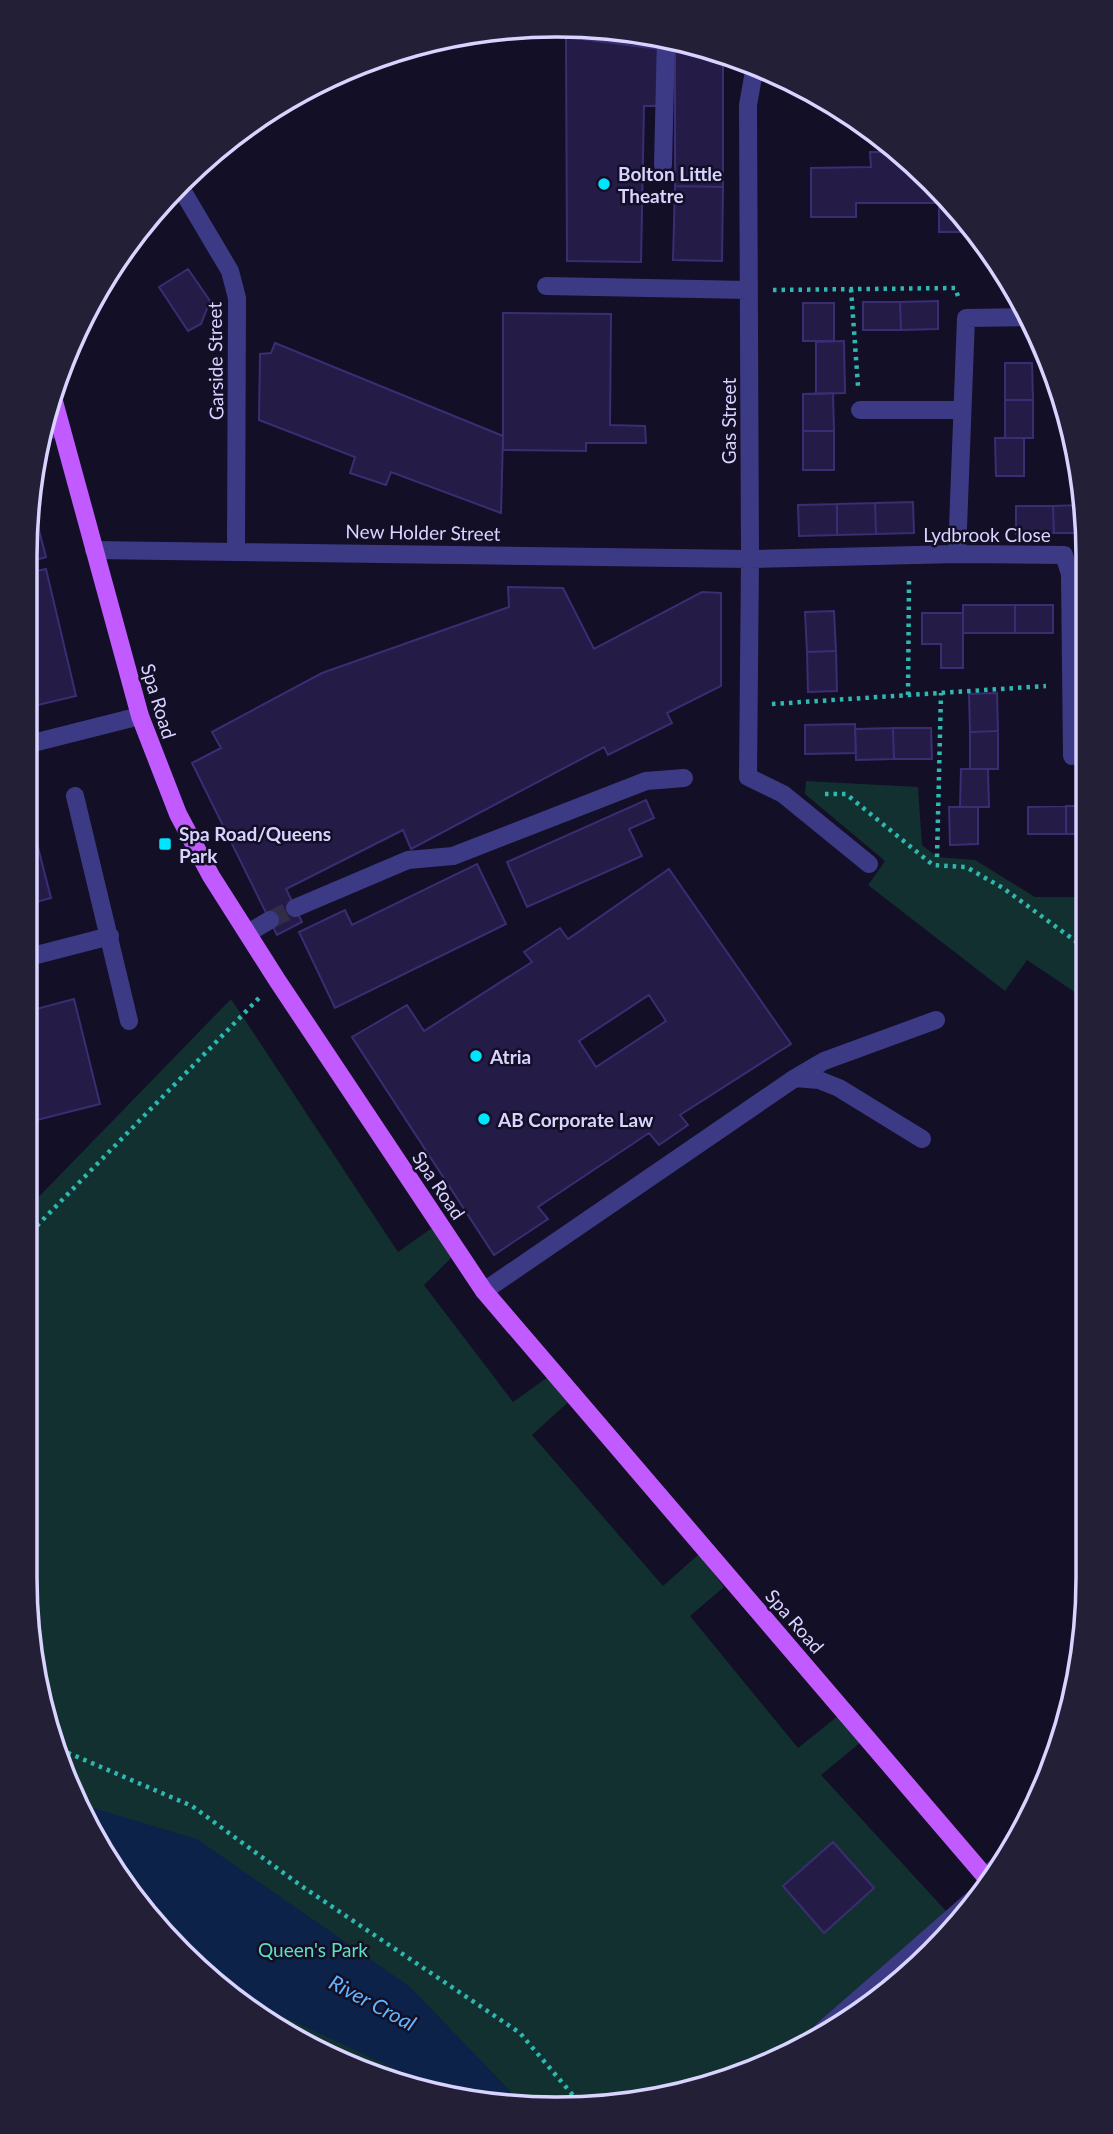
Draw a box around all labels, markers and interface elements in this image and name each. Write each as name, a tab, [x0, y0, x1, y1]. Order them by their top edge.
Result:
place label: Bolton Little Theatre	[618, 162, 722, 207]
marker: Bolton Little Theatre	[596, 176, 612, 192]
street label: Garside Street	[202, 301, 228, 420]
street label: Gas Street	[717, 378, 740, 464]
street label: New Holder Street	[345, 519, 501, 545]
street label: Lydbrook Close	[923, 523, 1051, 546]
street label: Spa Road	[137, 661, 181, 741]
place label: Spa Road/Queens Park	[179, 822, 331, 867]
marker: Spa Road/Queens Park	[157, 836, 173, 852]
place label: Atria	[489, 1045, 531, 1068]
marker: Atria	[468, 1048, 484, 1064]
place label: AB Corporate Law	[497, 1108, 654, 1131]
marker: AB Corporate Law	[476, 1111, 492, 1127]
street label: Spa Road	[408, 1147, 470, 1223]
street label: Spa Road	[761, 1584, 829, 1658]
park label: Queen's Park	[258, 1938, 368, 1961]
water label: River Croal	[325, 1969, 421, 2035]

